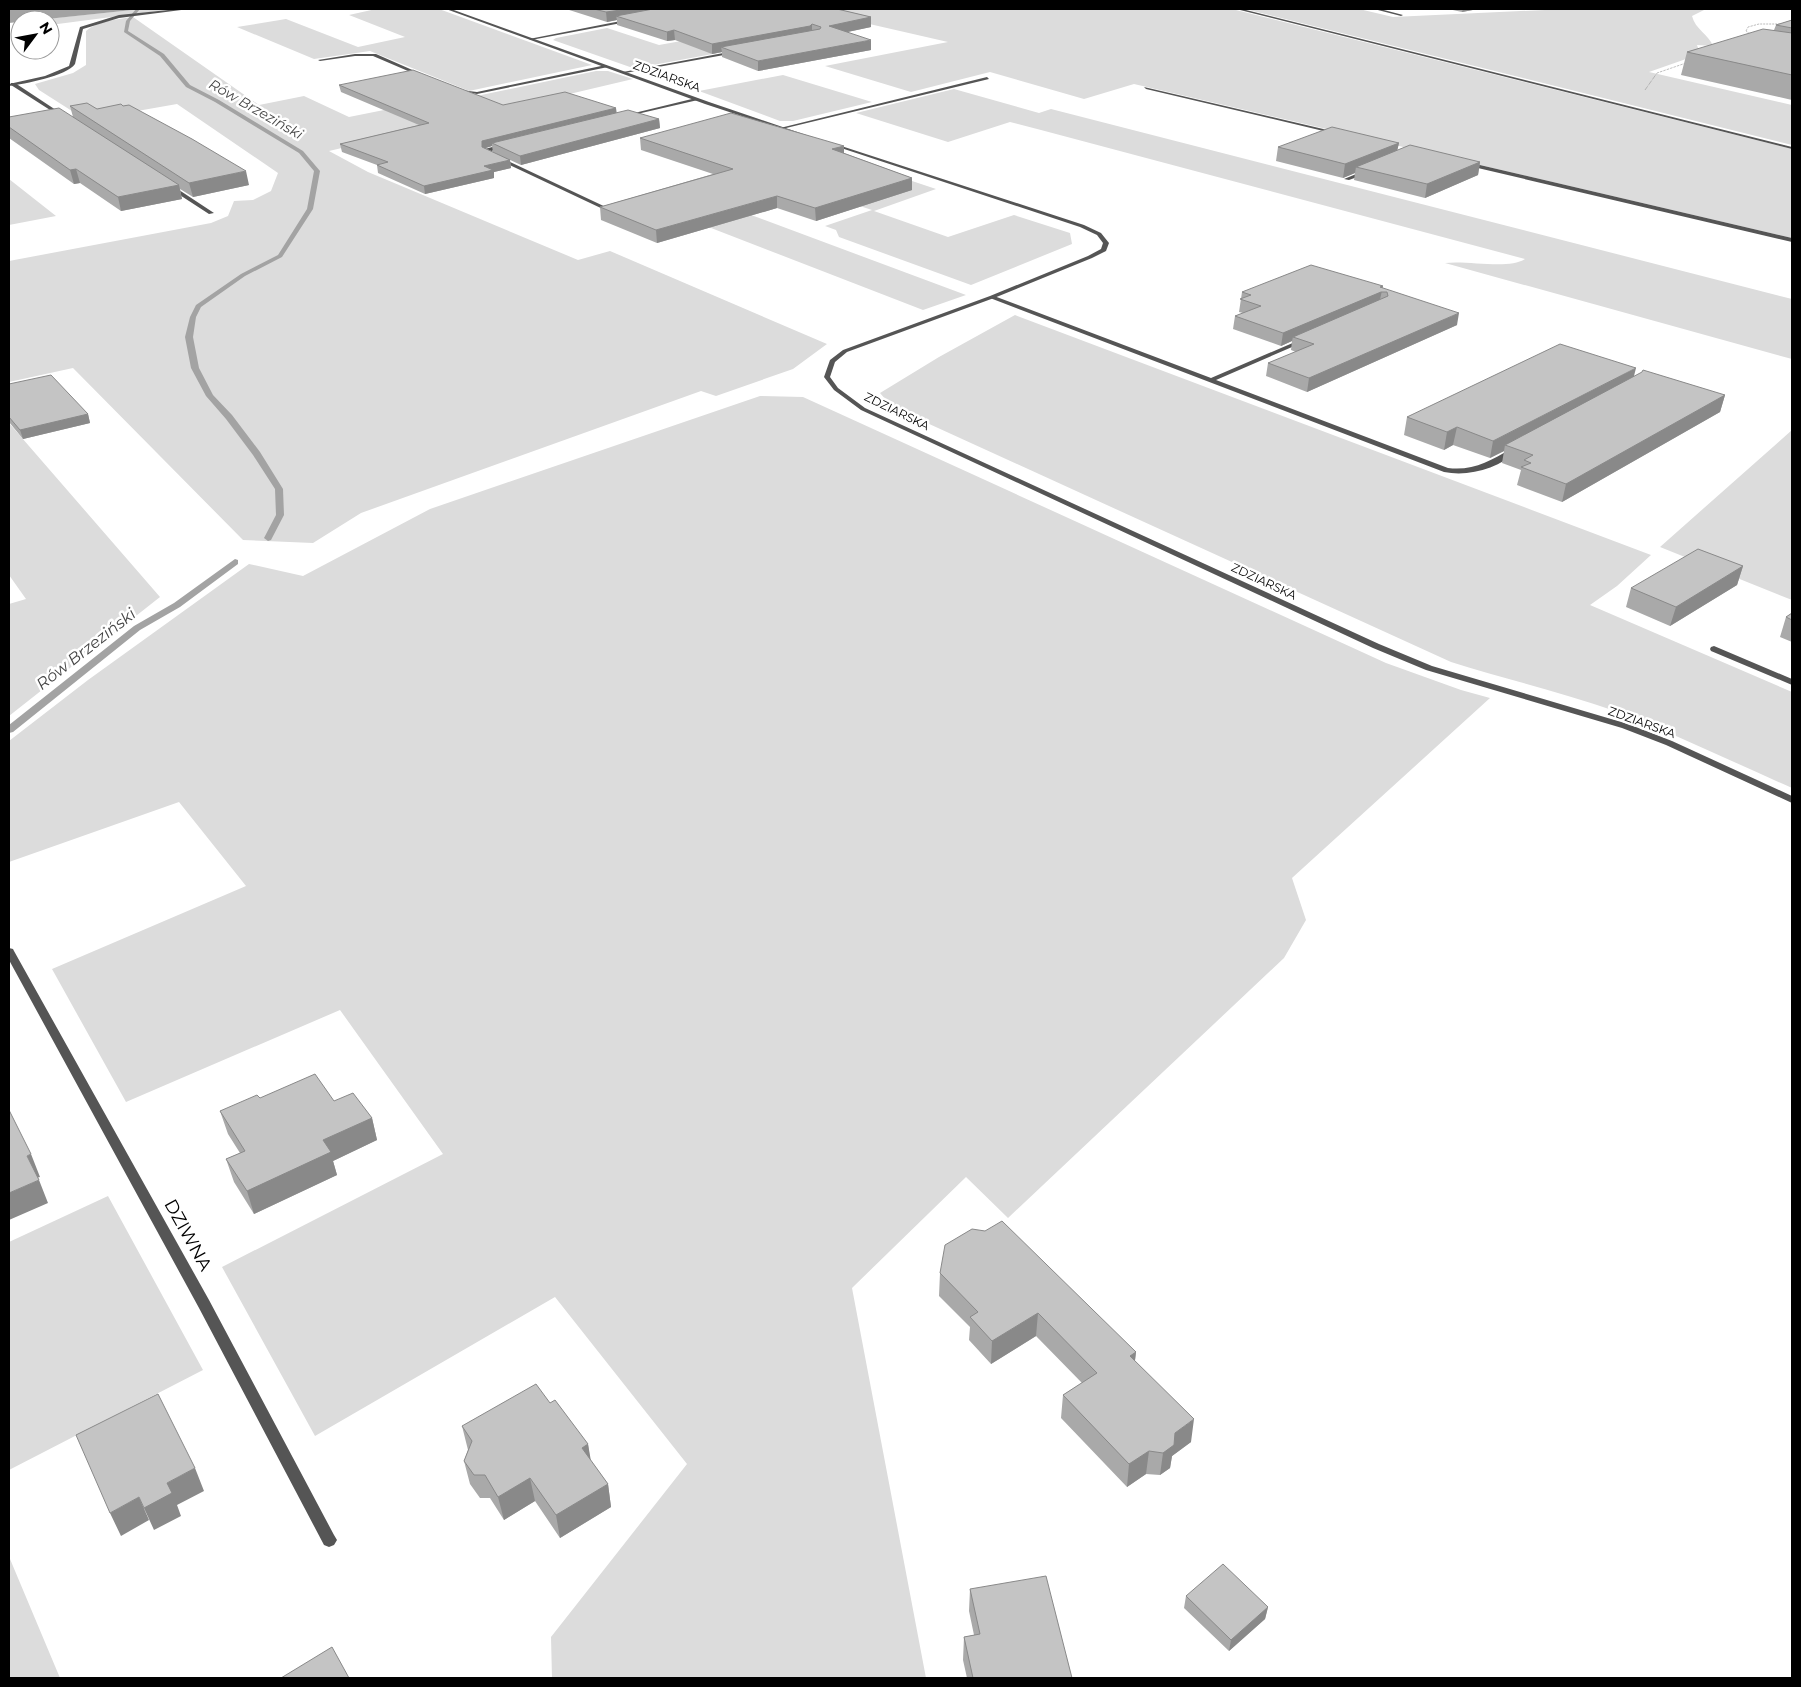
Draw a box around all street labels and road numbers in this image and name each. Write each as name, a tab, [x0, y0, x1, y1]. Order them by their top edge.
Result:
street label: ZDZIARSKA	[631, 57, 703, 95]
street label: ZDZIARSKA	[862, 389, 932, 433]
street label: ZDZIARSKA	[1229, 559, 1299, 603]
street label: ZDZIARSKA	[1606, 703, 1678, 741]
street label: DZIWNA	[159, 1195, 217, 1275]

